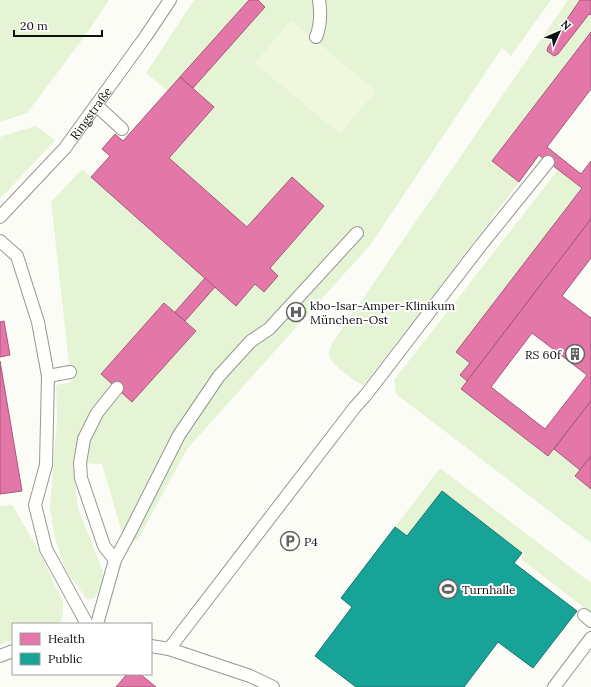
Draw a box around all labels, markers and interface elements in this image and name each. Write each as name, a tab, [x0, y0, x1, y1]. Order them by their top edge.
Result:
scale bar	[14, 12, 102, 38]
north arrow	[539, 12, 579, 52]
text: N	[558, 17, 574, 33]
text: 20 m	[20, 18, 48, 33]
street label: Ringstraße	[66, 83, 115, 142]
place label: kbo-Isar-Amper-Klinikum München-Ost	[310, 298, 455, 327]
hospital icon: kbo-Isar-Amper-Klinikum München-Ost	[285, 301, 307, 323]
building icon: RS 60f	[564, 343, 586, 365]
place label: RS 60f	[525, 347, 562, 362]
parking icon: P4	[279, 530, 301, 552]
place label: P4	[304, 534, 318, 549]
sports icon: Turnhalle	[437, 578, 459, 600]
place label: Turnhalle	[462, 582, 516, 597]
legend	[12, 623, 152, 675]
text: Health	[48, 631, 85, 646]
text: Public	[48, 651, 82, 666]

